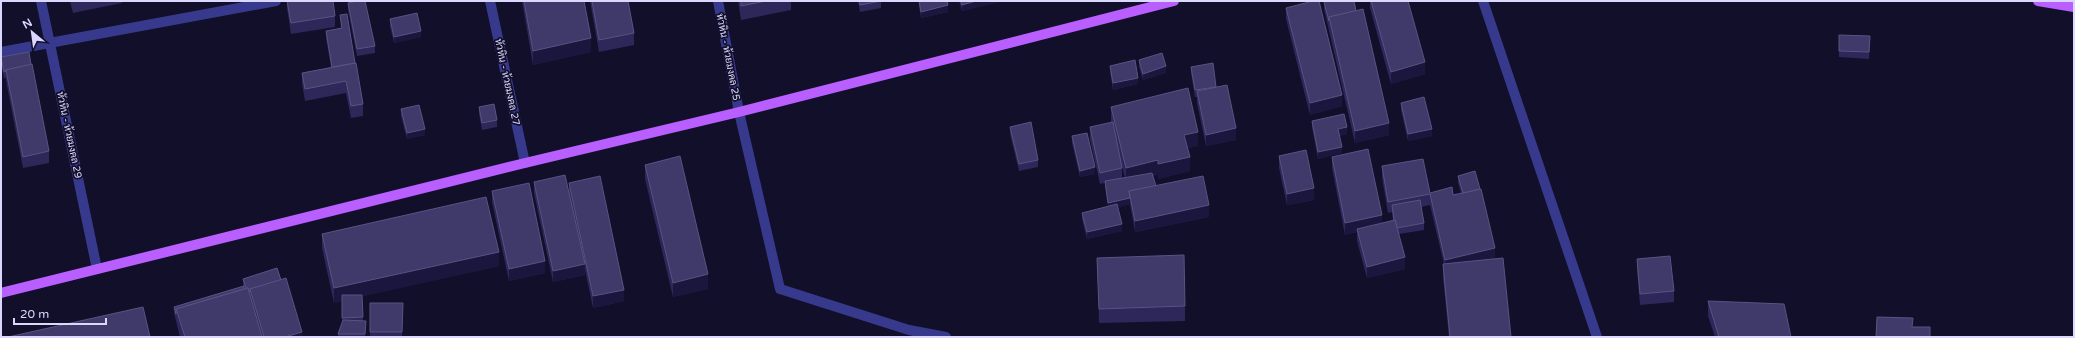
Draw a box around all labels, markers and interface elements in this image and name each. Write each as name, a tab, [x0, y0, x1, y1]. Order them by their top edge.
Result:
north arrow	[12, 12, 52, 52]
street label: หัวหิน - ห้วยมงคล 25	[714, 12, 743, 102]
text: N	[20, 16, 34, 32]
street label: หัวหิน - ห้วยมงคล 27	[492, 37, 523, 126]
street label: หัวหิน - ห้วยมงคล 29	[54, 90, 85, 179]
scale bar	[14, 300, 106, 326]
text: 20 m	[20, 307, 49, 321]

